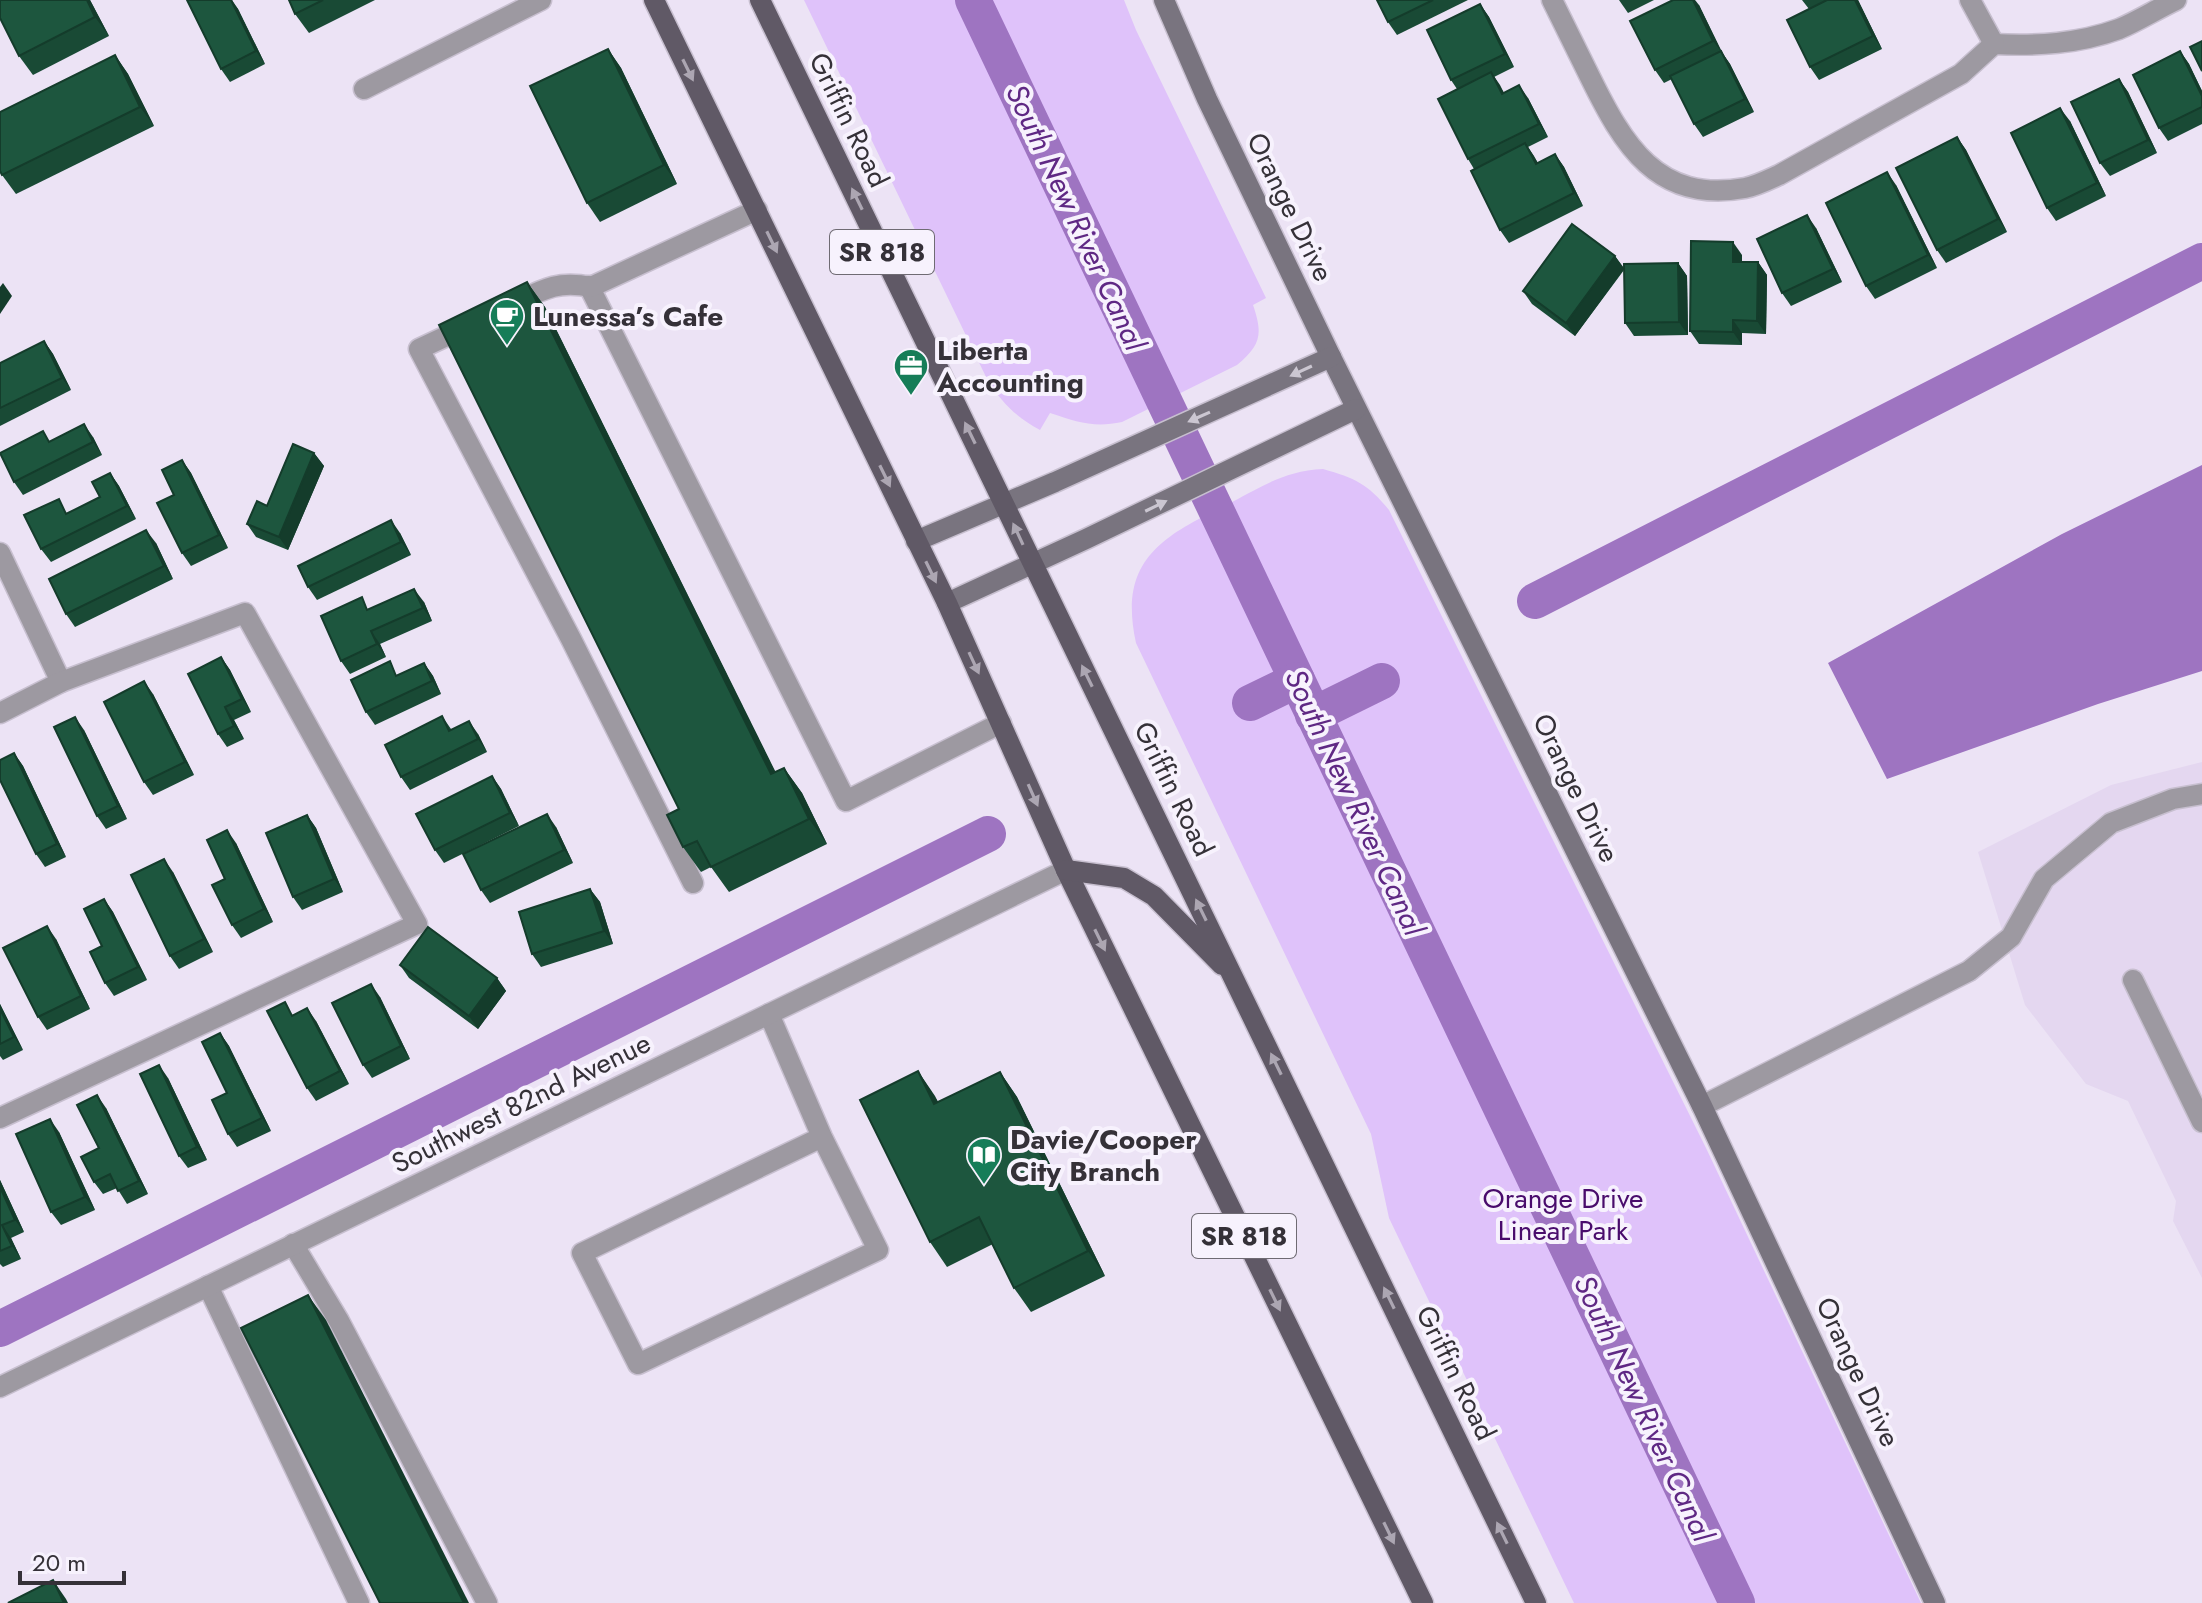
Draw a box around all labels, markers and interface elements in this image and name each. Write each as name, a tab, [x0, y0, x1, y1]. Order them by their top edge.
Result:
street label: Griffin Road	[799, 46, 899, 194]
one-way arrow	[681, 59, 695, 82]
water label: South New River Canal	[995, 77, 1157, 359]
street label: Orange Drive	[1236, 126, 1344, 288]
one-way arrow	[850, 188, 864, 211]
one-way arrow	[765, 230, 779, 254]
road number: SR 818	[830, 230, 934, 274]
place label: Lunessa’s Cafe	[533, 296, 723, 337]
cafe icon: Lunessa’s Cafe	[488, 297, 526, 347]
place label: Liberta Accounting	[936, 330, 1084, 403]
office icon: Liberta Accounting	[892, 347, 930, 397]
one-way arrow	[1289, 364, 1313, 378]
one-way arrow	[1188, 410, 1211, 423]
one-way arrow	[963, 422, 977, 445]
one-way arrow	[878, 465, 892, 488]
one-way arrow	[1145, 499, 1168, 512]
one-way arrow	[1011, 522, 1025, 545]
one-way arrow	[925, 561, 938, 584]
one-way arrow	[967, 652, 981, 675]
water label: South New River Canal	[1274, 662, 1436, 944]
one-way arrow	[1080, 664, 1094, 688]
street label: Orange Drive	[1522, 707, 1630, 869]
street label: Griffin Road	[1124, 715, 1224, 863]
one-way arrow	[1026, 783, 1040, 807]
one-way arrow	[1195, 898, 1208, 921]
one-way arrow	[1093, 928, 1107, 951]
street label: Southwest 82nd Avenue	[385, 1022, 657, 1184]
one-way arrow	[1269, 1052, 1283, 1076]
place label: Davie/Cooper City Branch	[1010, 1119, 1197, 1192]
library icon: Davie/Cooper City Branch	[965, 1136, 1003, 1186]
park label: Orange Drive Linear Park	[1483, 1178, 1643, 1251]
road number: SR 818	[1192, 1214, 1296, 1258]
water label: South New River Canal	[1563, 1268, 1725, 1550]
one-way arrow	[1382, 1287, 1396, 1310]
one-way arrow	[1268, 1288, 1282, 1311]
street label: Orange Drive	[1805, 1290, 1911, 1454]
street label: Griffin Road	[1406, 1299, 1506, 1447]
one-way arrow	[1495, 1521, 1509, 1544]
one-way arrow	[1382, 1522, 1396, 1545]
scale bar	[20, 1535, 124, 1585]
text: 20 m	[32, 1545, 86, 1580]

